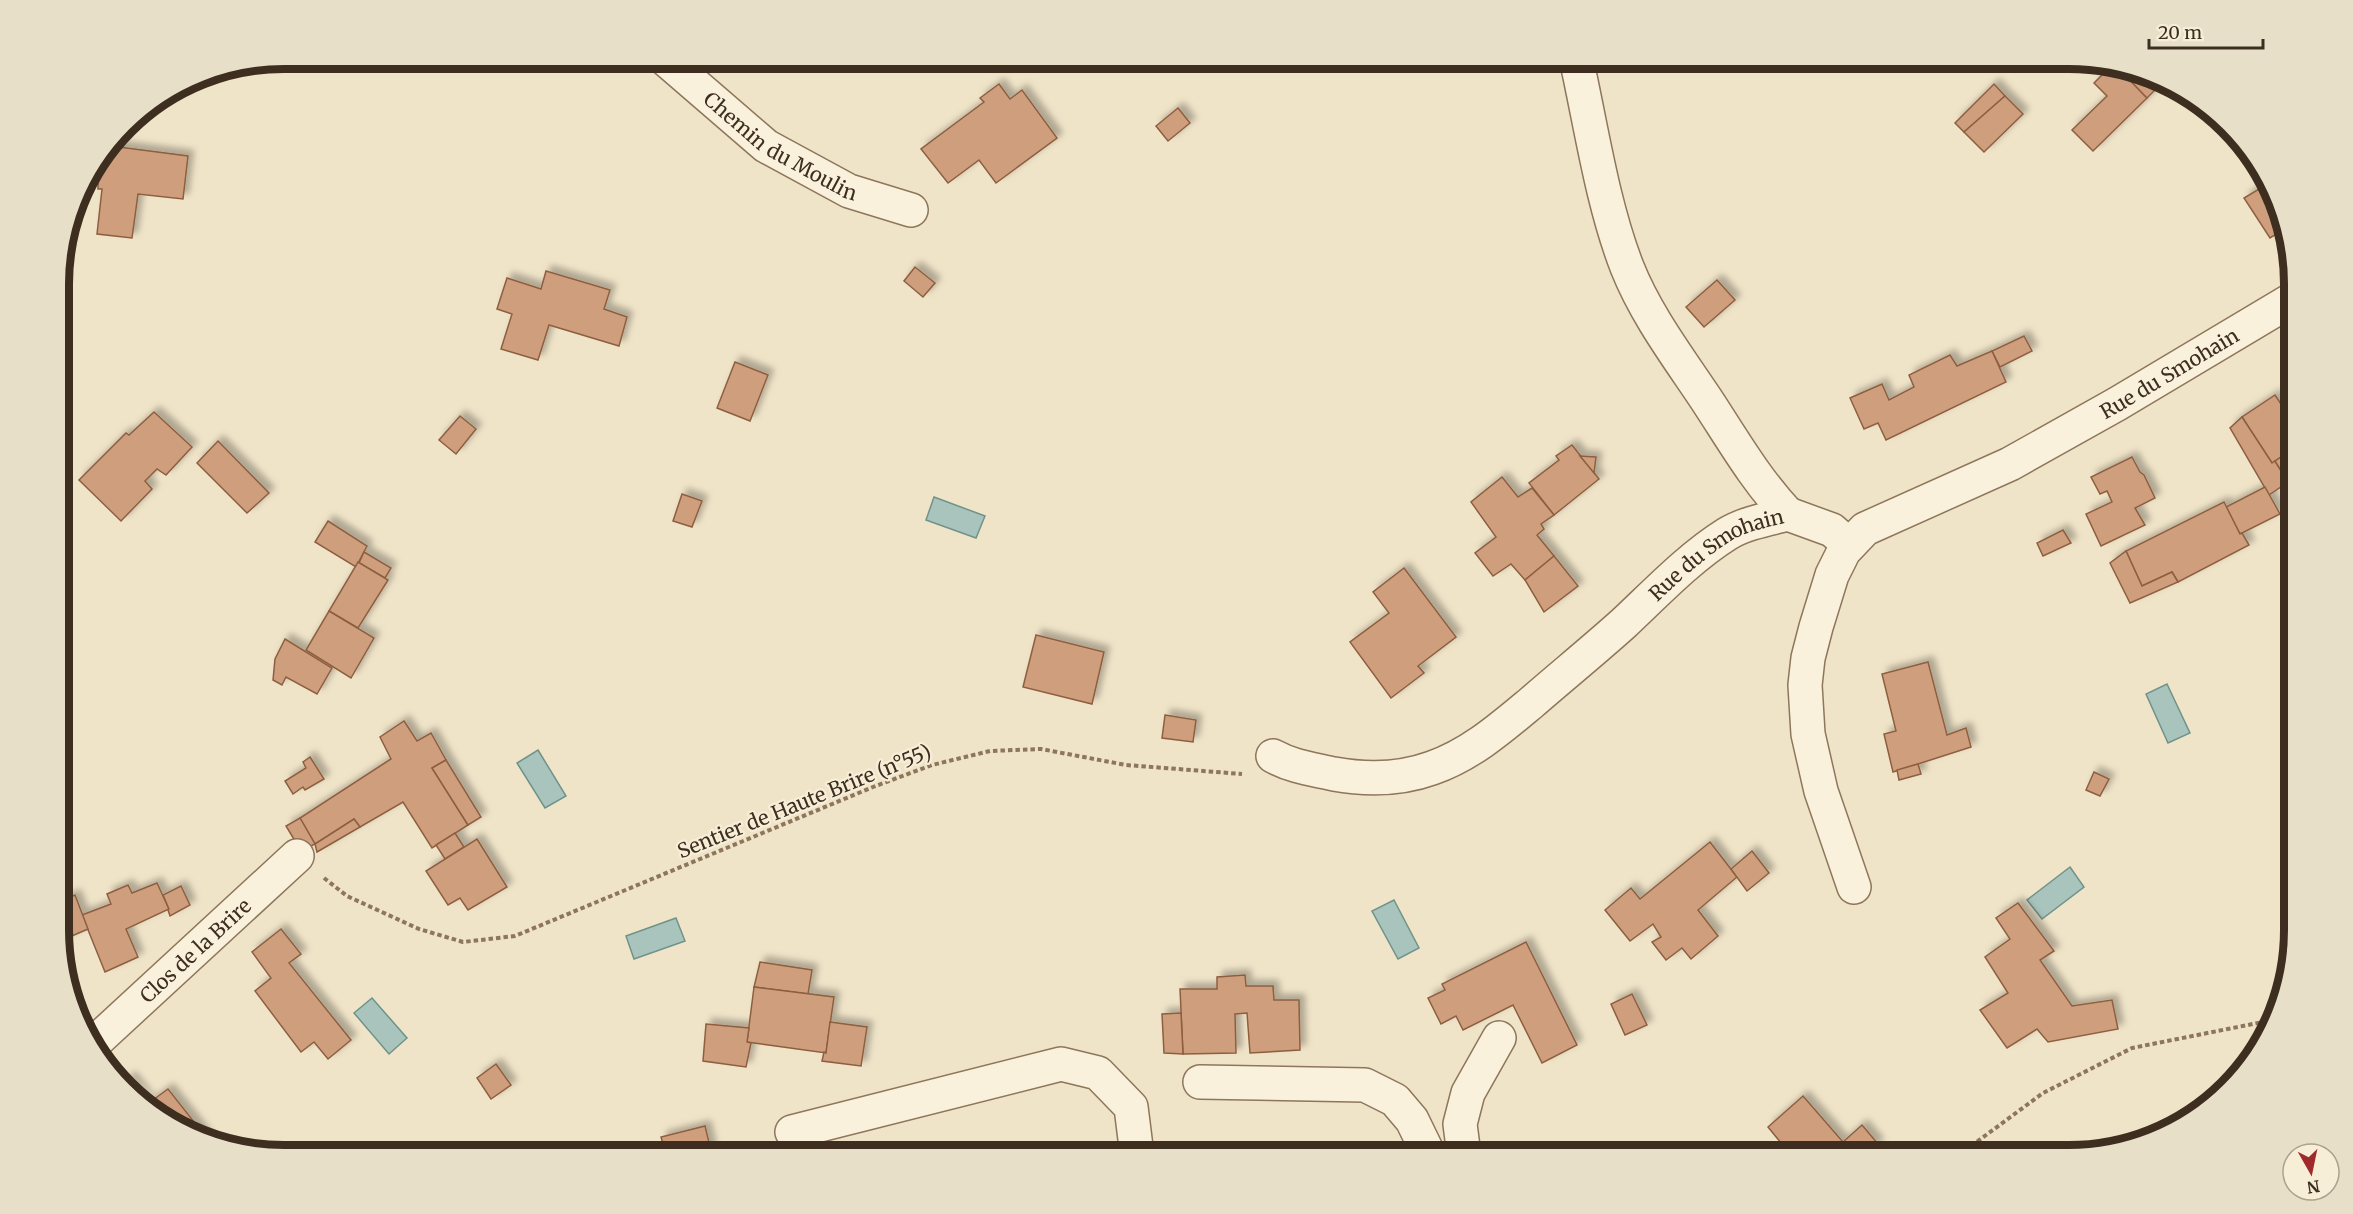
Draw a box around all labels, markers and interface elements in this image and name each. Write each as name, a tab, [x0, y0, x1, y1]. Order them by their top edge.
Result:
scale bar	[2149, 12, 2263, 50]
text: 20 m	[2158, 21, 2202, 44]
street label: Chemin du Moulin	[699, 86, 860, 205]
street label: Rue du Smohain	[2095, 322, 2243, 424]
street label: Rue du Smohain	[1643, 503, 1786, 606]
street label: Sentier de Haute Brire (n°55)	[673, 739, 935, 863]
street label: Clos de la Brire	[134, 893, 256, 1008]
north arrow	[2281, 1142, 2341, 1202]
text: N	[2305, 1176, 2321, 1198]

